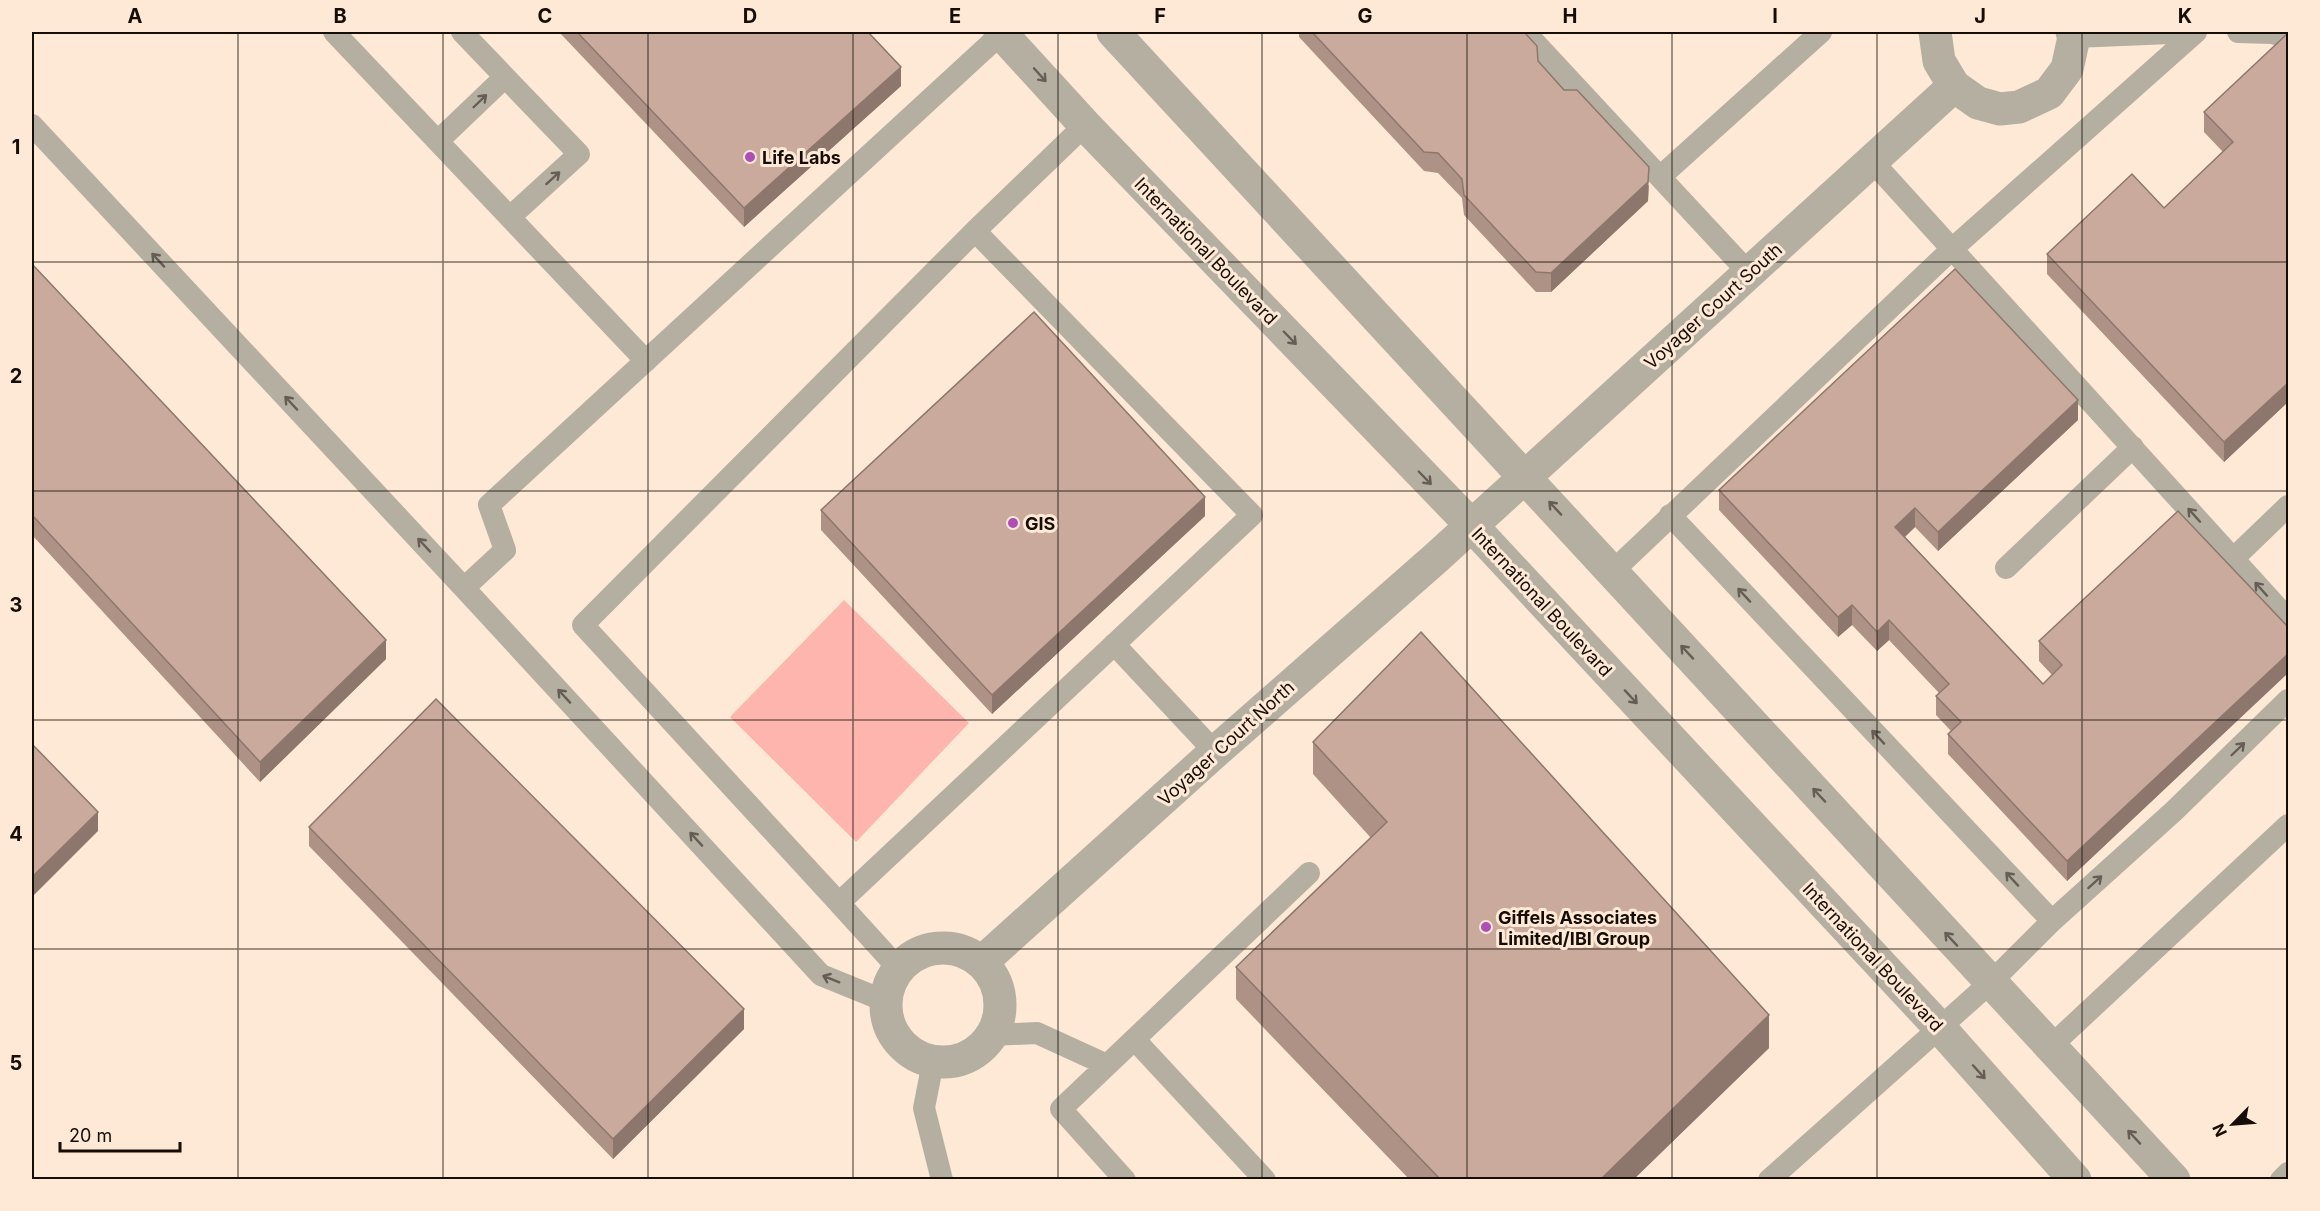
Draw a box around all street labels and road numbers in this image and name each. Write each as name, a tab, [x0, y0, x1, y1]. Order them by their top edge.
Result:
street label: International Boulevard	[1130, 173, 1282, 329]
street label: Voyager Court South	[1640, 239, 1786, 373]
street label: International Boulevard	[1467, 523, 1617, 681]
street label: Voyager Court North	[1154, 676, 1298, 810]
street label: International Boulevard	[1798, 878, 1948, 1036]

